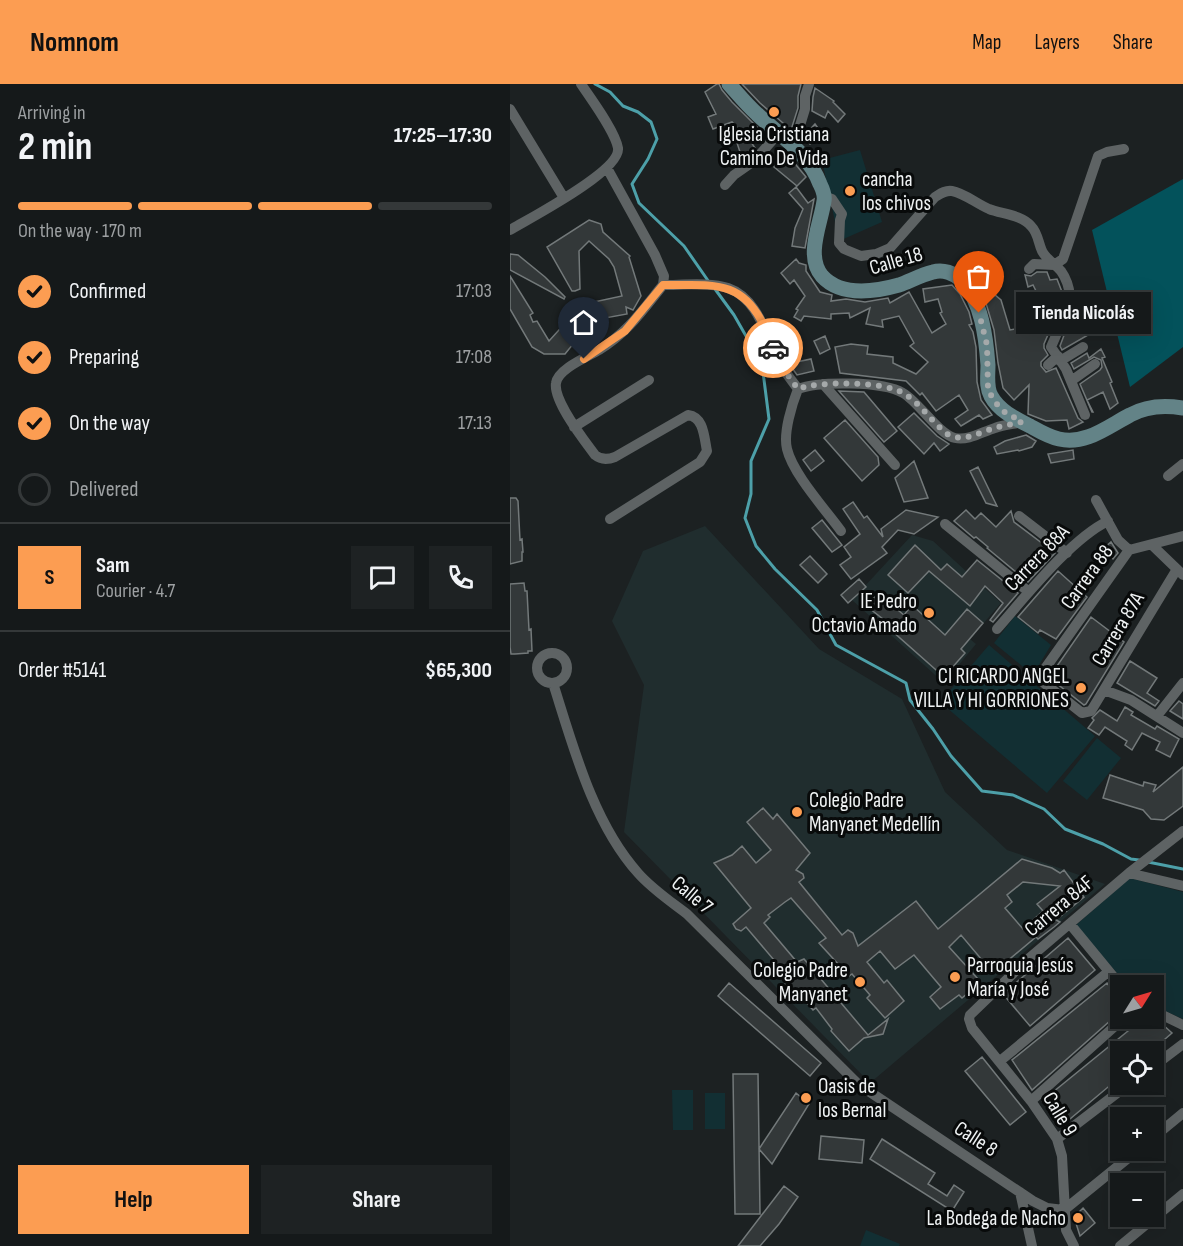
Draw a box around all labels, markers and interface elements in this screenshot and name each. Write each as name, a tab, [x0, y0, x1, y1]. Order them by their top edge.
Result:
text: Nomnom	[30, 26, 119, 59]
text: Map	[972, 30, 1001, 55]
text: Layers	[1034, 30, 1080, 55]
text: Share	[1113, 30, 1153, 55]
text: Arriving in	[18, 101, 86, 125]
marker: Iglesia Cristiana Camino De Vida	[767, 105, 781, 119]
text: 17:25–17:30	[394, 122, 492, 149]
place label: Iglesia Cristiana Camino De Vida	[719, 122, 829, 171]
text: 2 min	[18, 124, 92, 171]
place label: cancha los chivos	[862, 167, 931, 216]
marker: cancha los chivos	[843, 184, 857, 198]
text: On the way · 170 m	[18, 219, 142, 243]
street label: Calle 18	[867, 242, 925, 280]
pin	[953, 251, 1004, 313]
icon: bag	[962, 260, 995, 293]
icon: check	[18, 275, 51, 308]
text: Confirmed	[69, 278, 146, 305]
text: 17:03	[456, 279, 492, 303]
callout: Tienda Nicolás	[1015, 292, 1150, 334]
pin	[558, 297, 609, 359]
text: Tienda Nicolás	[1033, 301, 1135, 325]
icon: home	[567, 306, 600, 339]
courier	[743, 318, 803, 378]
icon: car	[757, 332, 790, 365]
icon: check	[18, 341, 51, 374]
text: Preparing	[69, 344, 139, 371]
text: 17:08	[456, 345, 492, 369]
icon: check	[18, 407, 51, 440]
text: On the way	[69, 410, 150, 437]
text: 17:13	[458, 411, 492, 435]
text: Delivered	[69, 476, 138, 503]
street label: Carrera 88A	[999, 519, 1075, 596]
street label: Carrera 88	[1055, 540, 1119, 614]
button: chat	[351, 546, 414, 609]
button: phone	[429, 546, 492, 609]
text: Sam	[96, 552, 130, 579]
text: S	[45, 564, 54, 591]
text: Courier · 4.7	[96, 579, 175, 603]
street label: Carrera 87A	[1086, 587, 1150, 670]
place label: IE Pedro Octavio Amado	[812, 589, 917, 638]
marker: IE Pedro Octavio Amado	[922, 606, 936, 620]
text: Order #5141	[18, 657, 106, 684]
text: $65,300	[425, 657, 492, 684]
place label: CI RICARDO ANGEL VILLA Y HI GORRIONES	[914, 664, 1069, 713]
marker: CI RICARDO ANGEL VILLA Y HI GORRIONES	[1074, 681, 1088, 695]
place label: Colegio Padre Manyanet Medellín	[809, 788, 940, 837]
marker: Colegio Padre Manyanet Medellín	[790, 805, 804, 819]
street label: Carrera 84F	[1020, 870, 1098, 942]
street label: Calle 7	[666, 871, 718, 920]
place label: Parroquia Jesús María y José	[967, 953, 1074, 1002]
place label: Colegio Padre Manyanet	[753, 958, 848, 1007]
marker: Parroquia Jesús María y José	[948, 970, 962, 984]
marker: Colegio Padre Manyanet	[853, 975, 867, 989]
north arrow	[1110, 975, 1164, 1029]
map controls	[1110, 975, 1164, 1227]
button: locate	[1110, 1041, 1164, 1095]
place label: Oasis de los Bernal	[818, 1074, 886, 1123]
street label: Calle 9	[1037, 1087, 1083, 1141]
marker: Oasis de los Bernal	[799, 1091, 813, 1105]
button: +	[1110, 1107, 1164, 1161]
street label: Calle 8	[950, 1116, 1002, 1162]
button: Help	[18, 1165, 249, 1234]
button: Share	[261, 1165, 492, 1234]
button: −	[1110, 1173, 1164, 1227]
place label: La Bodega de Nacho	[927, 1206, 1066, 1231]
marker: La Bodega de Nacho	[1071, 1211, 1085, 1225]

